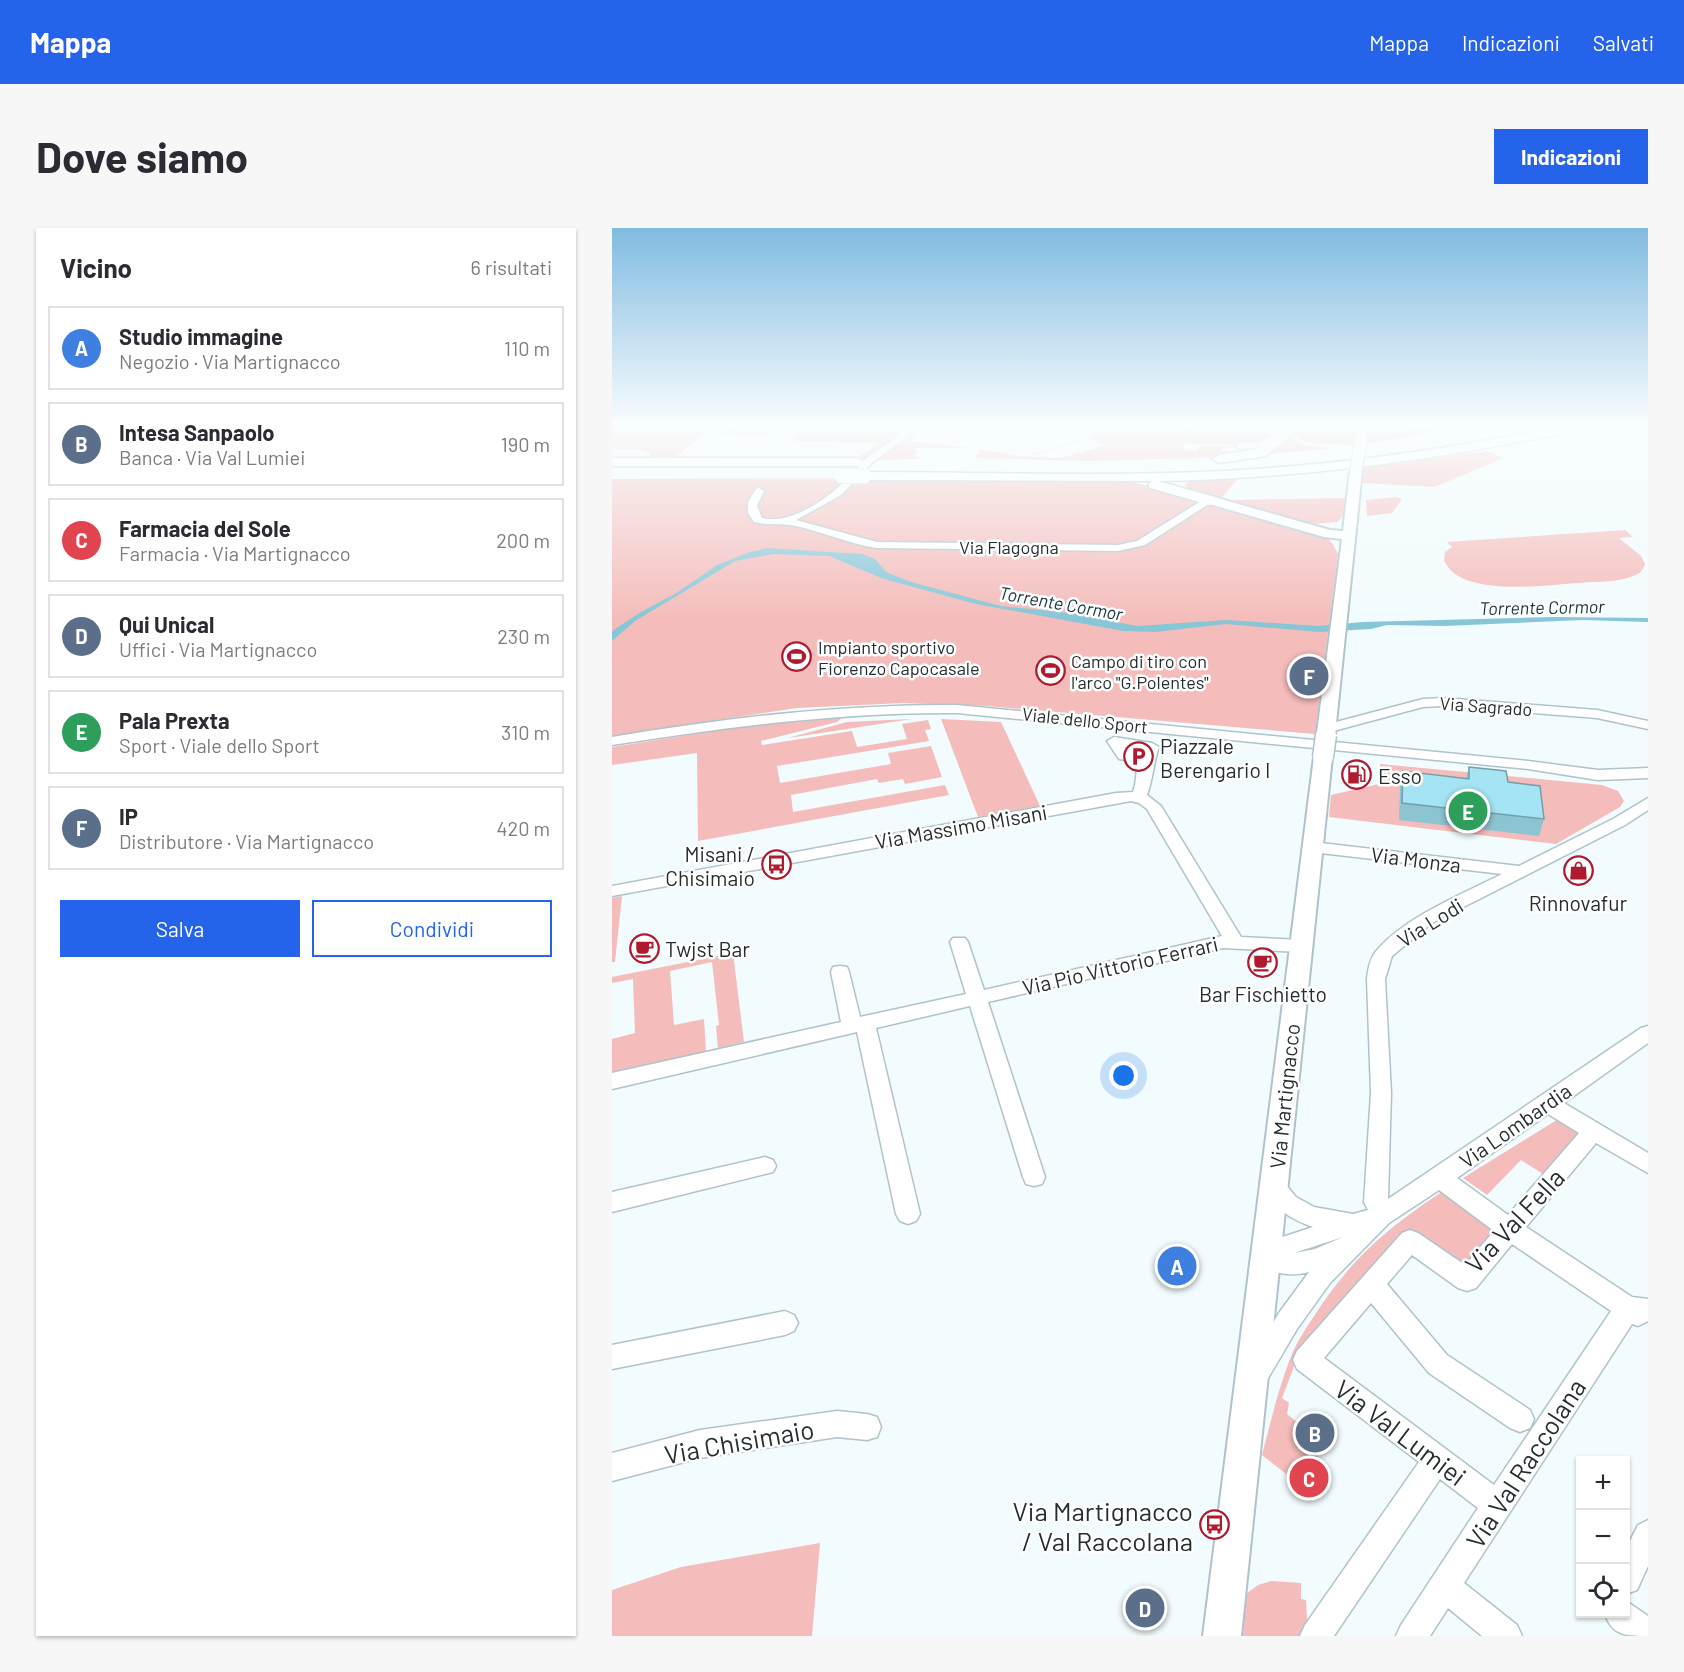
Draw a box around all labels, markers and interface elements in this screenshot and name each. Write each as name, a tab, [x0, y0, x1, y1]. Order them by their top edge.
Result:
text: Mappa	[30, 25, 111, 59]
text: Mappa	[1369, 30, 1429, 55]
text: Indicazioni	[1462, 30, 1560, 55]
text: Salvati	[1593, 30, 1654, 55]
button: Indicazioni	[1494, 129, 1648, 184]
text: Dove siamo	[36, 131, 248, 181]
text: Vicino	[60, 252, 132, 283]
text: 6 risultati	[471, 255, 552, 279]
text: Studio immagine	[119, 323, 283, 349]
text: A	[75, 336, 88, 360]
text: 110 m	[504, 336, 550, 360]
text: Negozio · Via Martignacco	[119, 349, 341, 373]
text: Intesa Sanpaolo	[119, 419, 275, 445]
text: B	[75, 432, 88, 456]
text: 190 m	[501, 432, 550, 456]
text: Banca · Via Val Lumiei	[119, 445, 305, 469]
text: Farmacia del Sole	[119, 515, 291, 541]
text: C	[75, 528, 88, 552]
text: 200 m	[496, 528, 550, 552]
street label: Via Flagogna	[959, 536, 1059, 558]
text: Farmacia · Via Martignacco	[119, 541, 351, 565]
water label: Torrente Cormor	[998, 581, 1125, 625]
water label: Torrente Cormor	[1479, 595, 1605, 619]
text: Qui Unical	[119, 611, 214, 637]
text: D	[75, 624, 88, 648]
text: 230 m	[497, 624, 550, 648]
place label: Impianto sportivo Fiorenzo Capocasale	[818, 636, 980, 679]
text: Uffici · Via Martignacco	[119, 637, 317, 661]
sports icon: Impianto sportivo Fiorenzo Capocasale	[781, 641, 813, 673]
place label: Campo di tiro con l'arco "G.Polentes"	[1071, 650, 1209, 693]
pin: F	[1290, 654, 1328, 698]
sports icon: Campo di tiro con l'arco "G.Polentes"	[1034, 655, 1066, 687]
street label: Via Sagrado	[1439, 692, 1533, 720]
street label: Viale dello Sport	[1021, 702, 1149, 738]
text: Pala Prexta	[119, 707, 230, 733]
text: E	[76, 720, 87, 744]
text: 310 m	[501, 720, 550, 744]
text: Sport · Viale dello Sport	[119, 733, 320, 757]
place label: Piazzale Berengario I	[1160, 733, 1270, 782]
parking icon: Piazzale Berengario I	[1123, 741, 1155, 773]
fuel station icon: Esso	[1341, 759, 1373, 791]
place label: Esso	[1378, 763, 1422, 788]
pin: E	[1448, 788, 1488, 834]
street label: Via Massimo Misani	[873, 799, 1049, 853]
text: IP	[119, 803, 138, 829]
text: F	[76, 816, 87, 840]
text: 420 m	[496, 816, 550, 840]
text: Distributore · Via Martignacco	[119, 829, 374, 853]
place label: Misani / Chisimaio	[665, 841, 755, 890]
street label: Via Monza	[1370, 841, 1462, 877]
bus stop icon: Misani / Chisimaio	[760, 849, 792, 881]
shop icon: Rinnovafur	[1562, 855, 1594, 887]
place label: Rinnovafur	[1529, 890, 1628, 915]
street label: Via Lodi	[1392, 892, 1468, 952]
button: Salva	[60, 900, 300, 957]
button: Condividi	[312, 900, 552, 957]
street label: Via Pio Vittorio Ferrari	[1020, 930, 1220, 1000]
cafe icon: Twjst Bar	[628, 932, 660, 964]
place label: Twjst Bar	[665, 936, 750, 961]
cafe icon: Bar Fischietto	[1247, 946, 1279, 978]
place label: Bar Fischietto	[1199, 981, 1327, 1006]
street label: Via Martignacco	[1264, 1022, 1304, 1170]
your location	[1109, 1061, 1138, 1090]
street label: Via Lombardia	[1454, 1077, 1576, 1173]
street label: Via Val Fella	[1458, 1161, 1570, 1279]
pin: A	[1158, 1244, 1196, 1288]
street label: Via Val Raccolana	[1459, 1372, 1591, 1554]
street label: Via Val Lumiei	[1329, 1373, 1473, 1491]
pin: B	[1296, 1410, 1334, 1456]
street label: Via Chisimaio	[662, 1413, 816, 1469]
pin: C	[1290, 1456, 1328, 1500]
map controls	[1576, 1456, 1630, 1618]
button: +	[1576, 1456, 1630, 1510]
place label: Via Martignacco / Val Raccolana	[1013, 1495, 1193, 1556]
bus stop icon: Via Martignacco / Val Raccolana	[1198, 1509, 1230, 1541]
button: −	[1576, 1510, 1630, 1564]
button: locate	[1576, 1564, 1630, 1618]
pin: D	[1126, 1586, 1164, 1630]

